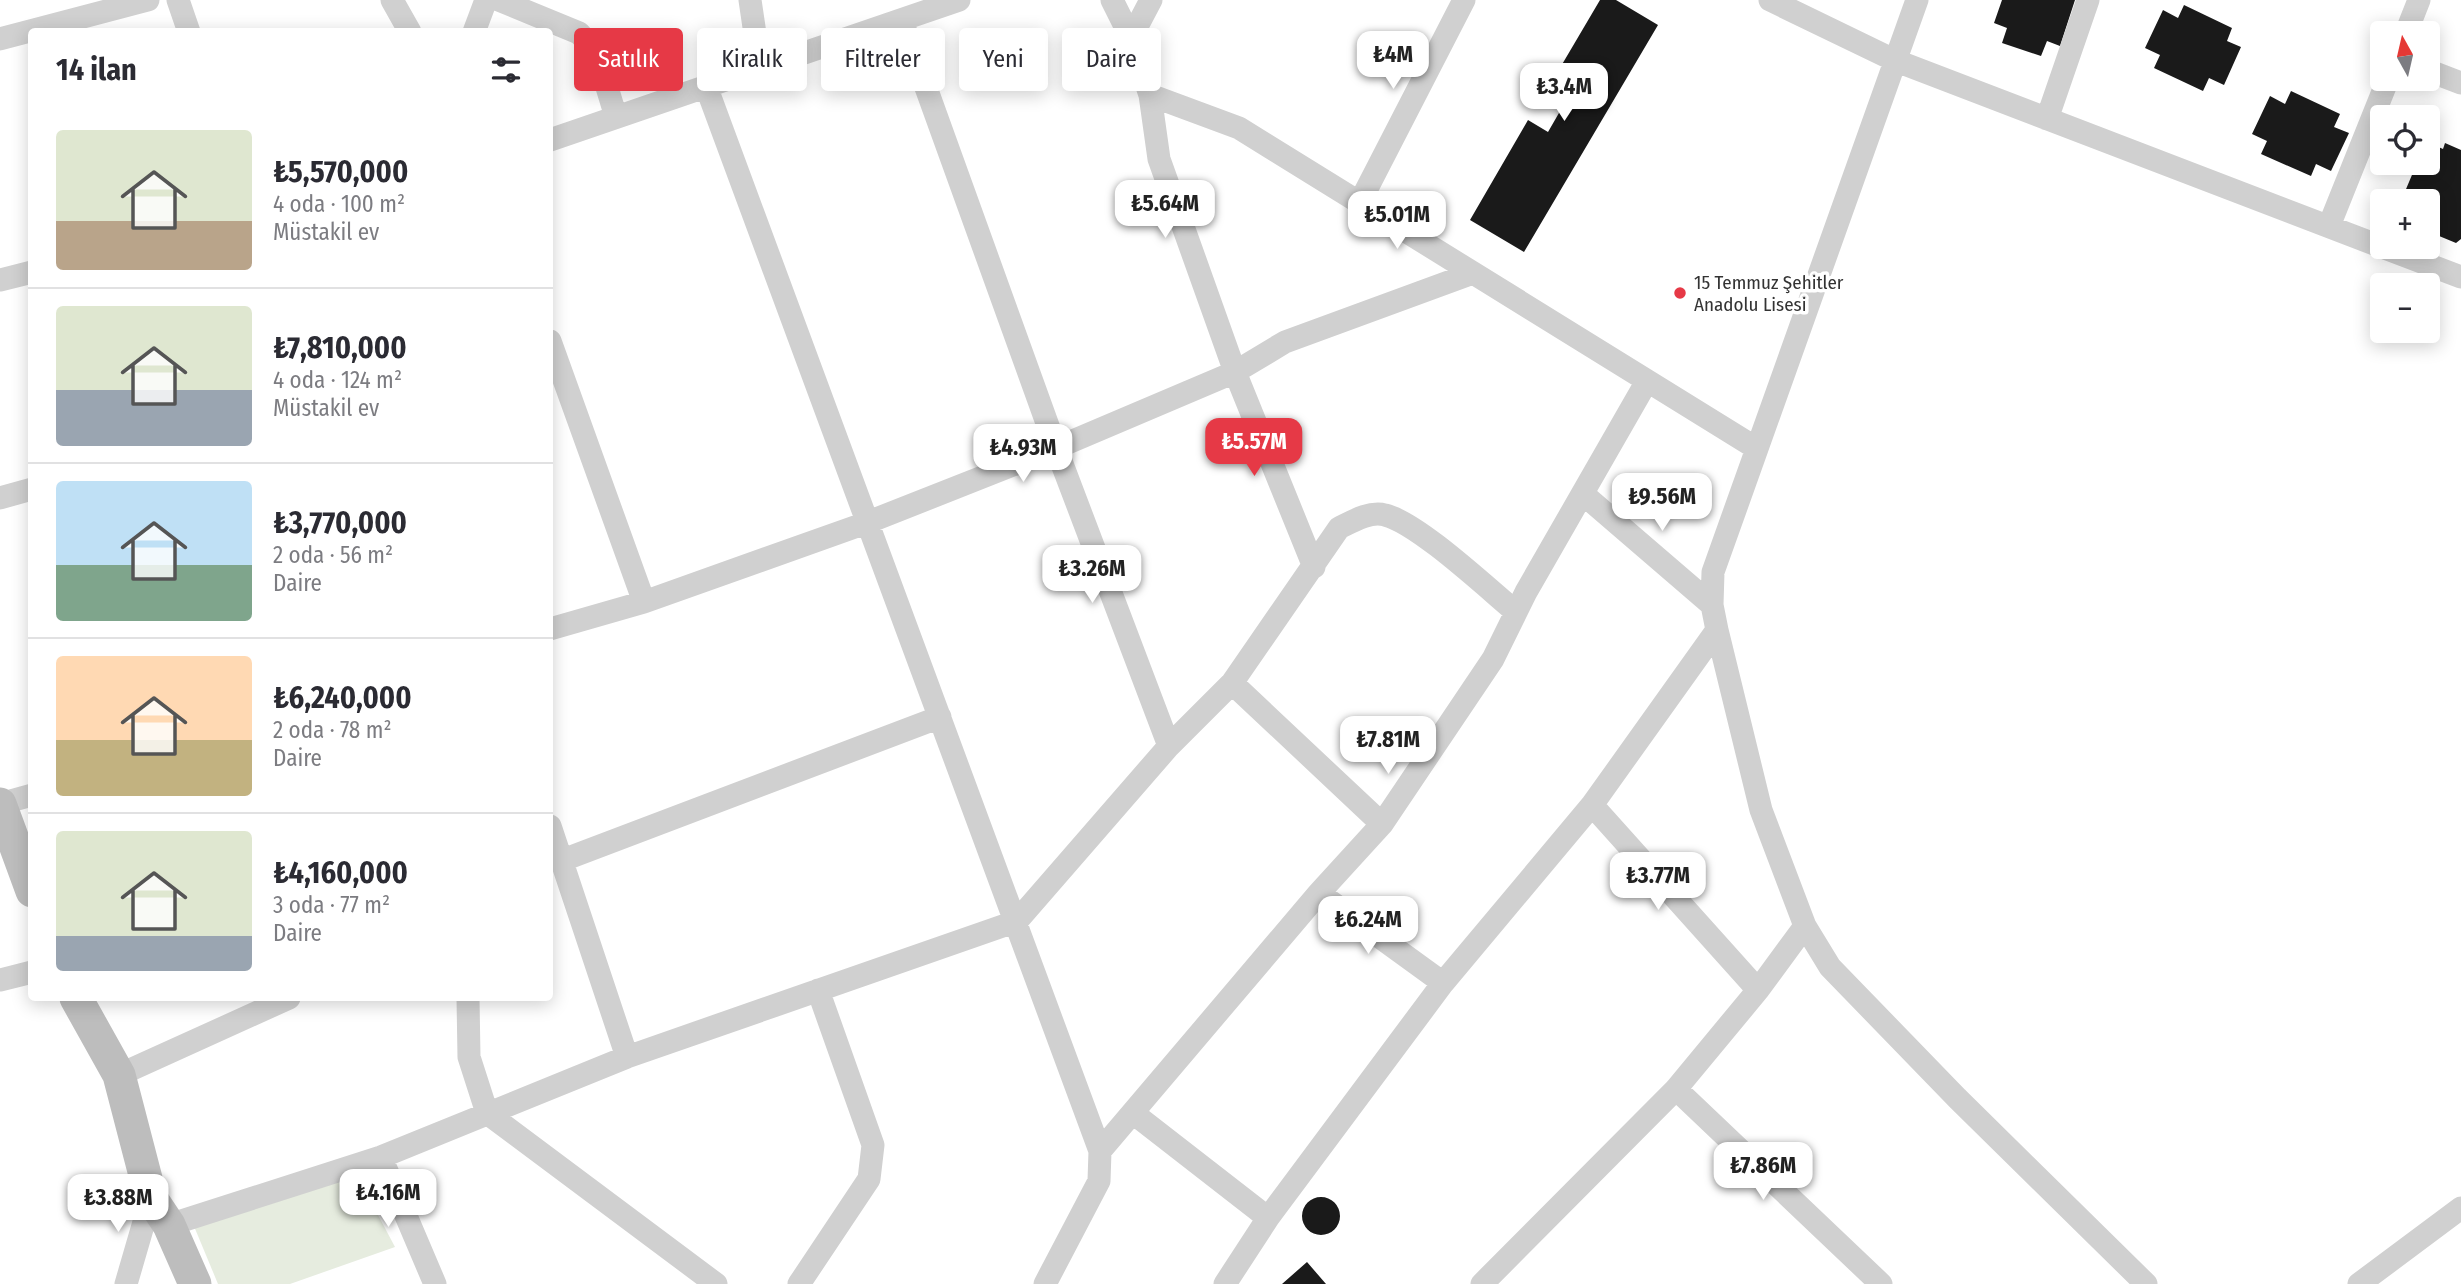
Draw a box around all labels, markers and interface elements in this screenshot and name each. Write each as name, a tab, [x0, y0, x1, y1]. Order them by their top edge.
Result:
north arrow	[2370, 21, 2440, 91]
map controls	[2370, 21, 2440, 343]
chip: Satılık	[574, 28, 683, 91]
chip: Kiralık	[697, 28, 807, 91]
chip: Filtreler	[821, 28, 945, 91]
chip: Yeni	[959, 28, 1048, 91]
chip: Daire	[1062, 28, 1161, 91]
pin: ₺4M	[1359, 32, 1427, 91]
text: ₺4M	[1373, 40, 1413, 68]
icon: filters	[487, 51, 525, 89]
text: 14 ilan	[56, 52, 137, 88]
pin: ₺3.4M	[1515, 64, 1613, 123]
text: ₺3.4M	[1536, 72, 1592, 100]
button: locate	[2370, 105, 2440, 175]
text: ₺5,570,000	[273, 154, 408, 190]
icon: home	[112, 158, 196, 242]
pin: ₺5.64M	[1108, 180, 1222, 240]
text: ₺5.64M	[1131, 189, 1199, 217]
button: +	[2370, 189, 2440, 259]
text: 4 oda · 100 m²	[273, 190, 405, 218]
pin: ₺5.01M	[1340, 191, 1454, 251]
text: ₺5.01M	[1364, 200, 1430, 228]
text: Müstakil ev	[273, 218, 379, 246]
place label: 15 Temmuz Şehitler Anadolu Lisesi	[1694, 271, 1844, 316]
button: −	[2370, 273, 2440, 343]
marker: 15 Temmuz Şehitler Anadolu Lisesi	[1672, 285, 1688, 301]
text: ₺7,810,000	[273, 330, 407, 366]
icon: home	[112, 334, 196, 418]
text: 4 oda · 124 m²	[273, 366, 402, 394]
text: Müstakil ev	[273, 394, 379, 422]
pin: ₺5.57M	[1197, 419, 1311, 478]
pin: ₺4.93M	[966, 424, 1080, 484]
text: ₺5.57M	[1221, 427, 1287, 455]
text: ₺4.93M	[989, 433, 1057, 461]
pin: ₺9.56M	[1605, 474, 1719, 533]
text: ₺9.56M	[1628, 482, 1696, 510]
text: ₺3,770,000	[273, 505, 407, 541]
icon: home	[112, 509, 196, 593]
text: 2 oda · 56 m²	[273, 541, 393, 569]
pin: ₺3.26M	[1035, 546, 1149, 605]
text: ₺3.26M	[1058, 554, 1126, 582]
text: Daire	[273, 569, 322, 597]
text: ₺6,240,000	[273, 680, 412, 716]
icon: home	[112, 684, 196, 768]
text: 2 oda · 78 m²	[273, 716, 392, 744]
pin: ₺7.81M	[1331, 716, 1445, 776]
text: ₺7.81M	[1356, 725, 1420, 753]
text: Daire	[273, 744, 322, 772]
pin: ₺3.77M	[1601, 852, 1715, 912]
text: ₺4,160,000	[273, 855, 408, 891]
icon: home	[112, 859, 196, 943]
text: ₺3.77M	[1626, 861, 1690, 889]
text: 3 oda · 77 m²	[273, 891, 390, 919]
pin: ₺6.24M	[1311, 897, 1425, 956]
text: ₺6.24M	[1334, 905, 1402, 933]
text: Daire	[273, 919, 322, 947]
pin: ₺7.86M	[1706, 1142, 1820, 1202]
text: ₺7.86M	[1730, 1151, 1796, 1179]
pin: ₺4.16M	[331, 1170, 445, 1229]
pin: ₺3.88M	[61, 1174, 175, 1234]
text: ₺4.16M	[356, 1178, 421, 1206]
text: ₺3.88M	[84, 1183, 152, 1211]

